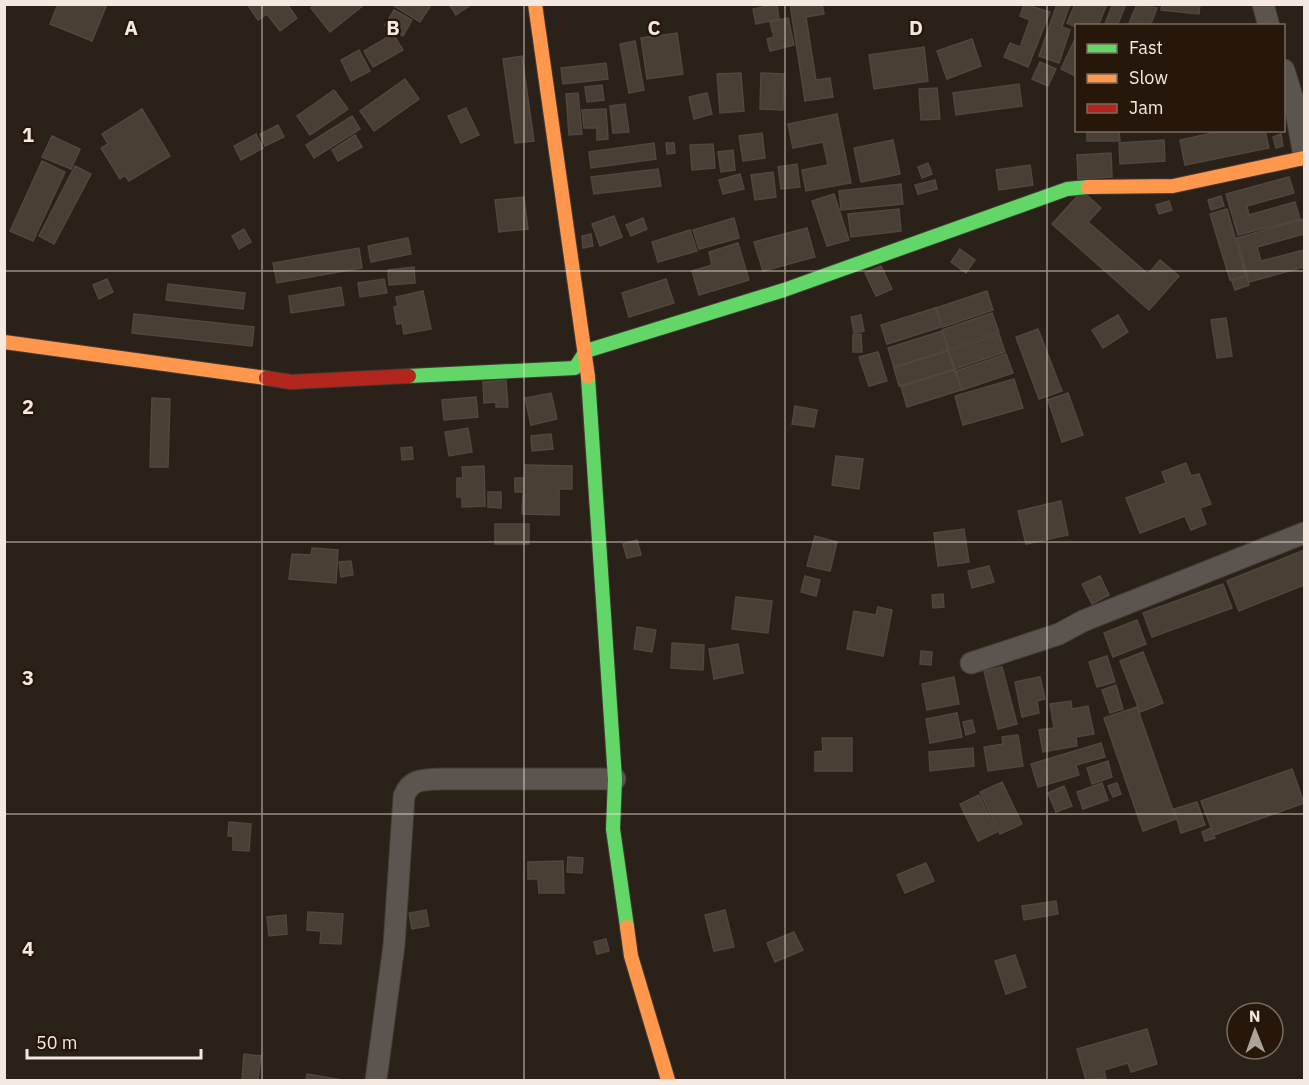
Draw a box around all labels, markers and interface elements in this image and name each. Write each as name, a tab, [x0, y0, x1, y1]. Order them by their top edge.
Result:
text: A	[124, 14, 138, 41]
text: B	[386, 14, 400, 41]
text: C	[647, 14, 661, 41]
text: D	[909, 14, 923, 41]
legend	[1075, 24, 1285, 132]
text: Fast	[1129, 36, 1163, 59]
text: Slow	[1129, 66, 1168, 89]
text: Jam	[1129, 96, 1164, 119]
text: 1	[22, 121, 34, 148]
text: 2	[22, 393, 34, 420]
text: 3	[22, 664, 34, 691]
text: 4	[22, 935, 34, 962]
north arrow	[1225, 1001, 1285, 1061]
text: N	[1249, 1006, 1261, 1026]
scale bar	[27, 1022, 201, 1060]
text: 50 m	[36, 1031, 78, 1054]

